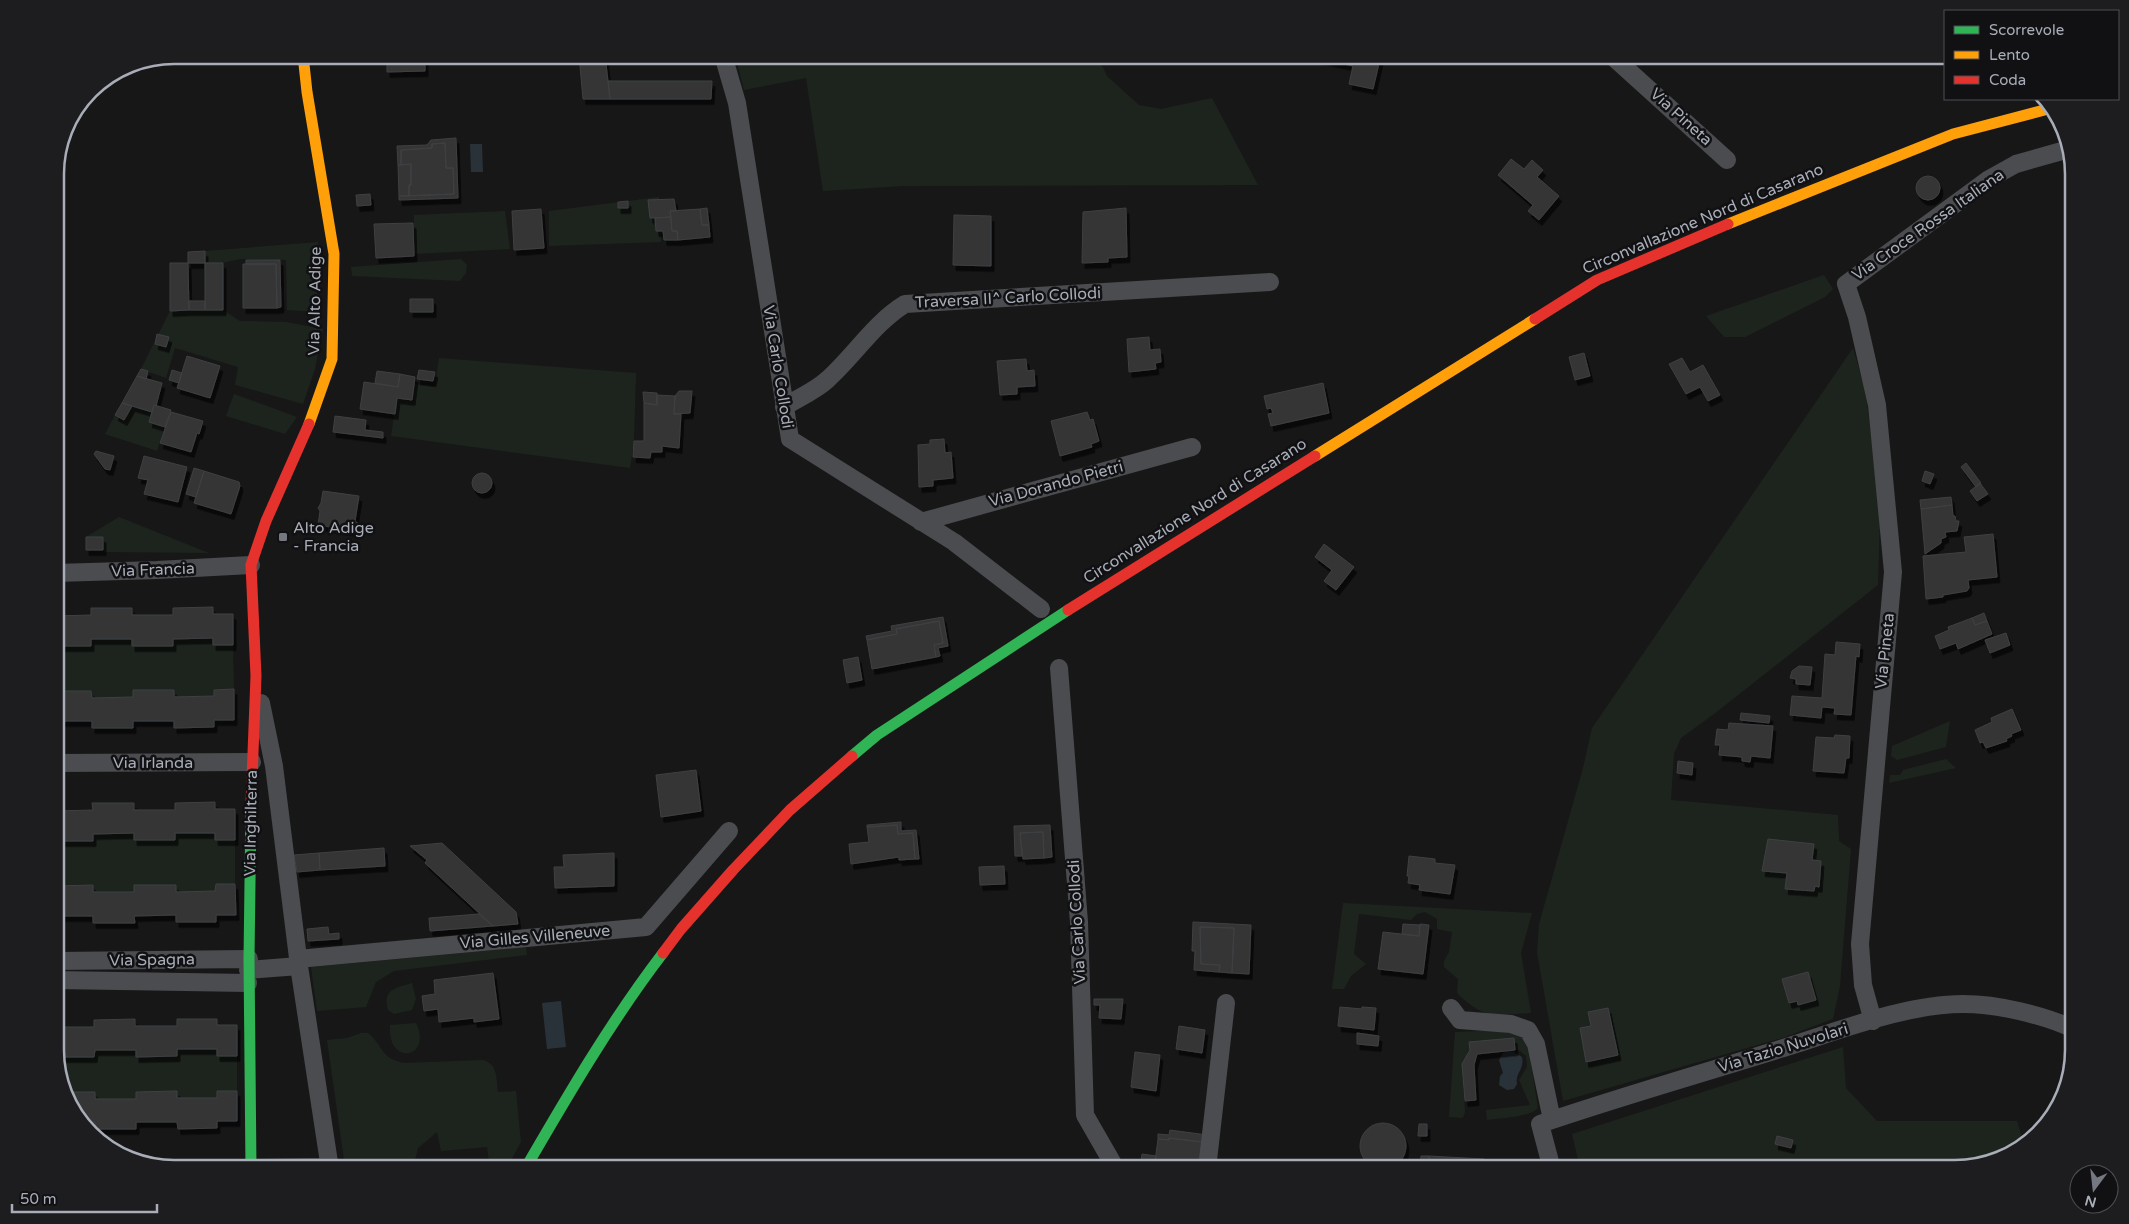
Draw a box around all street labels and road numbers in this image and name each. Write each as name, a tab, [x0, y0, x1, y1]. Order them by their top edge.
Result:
street label: Via Pineta	[1646, 84, 1716, 150]
street label: Circonvallazione Nord di Casarano	[1579, 159, 1827, 279]
street label: Via Croce Rossa Italiana	[1848, 165, 2008, 285]
street label: Via Alto Adige	[304, 246, 326, 356]
street label: Traversa II^ Carlo Collodi	[914, 283, 1102, 313]
street label: Via Carlo Collodi	[758, 304, 798, 430]
street label: Circonvallazione Nord di Casarano	[1080, 434, 1310, 588]
street label: Via Dorando Pietri	[987, 456, 1125, 512]
street label: Via Francia	[111, 559, 195, 581]
street label: Via Pineta	[1871, 612, 1899, 690]
street label: Via Irlanda	[113, 753, 193, 773]
street label: Via Inghilterra	[240, 770, 262, 876]
street label: Via Carlo Collodi	[1064, 859, 1090, 985]
street label: Via Gilles Villeneuve	[459, 920, 611, 954]
street label: Via Spagna	[109, 949, 195, 971]
street label: Via Tazio Nuvolari	[1716, 1019, 1850, 1077]

